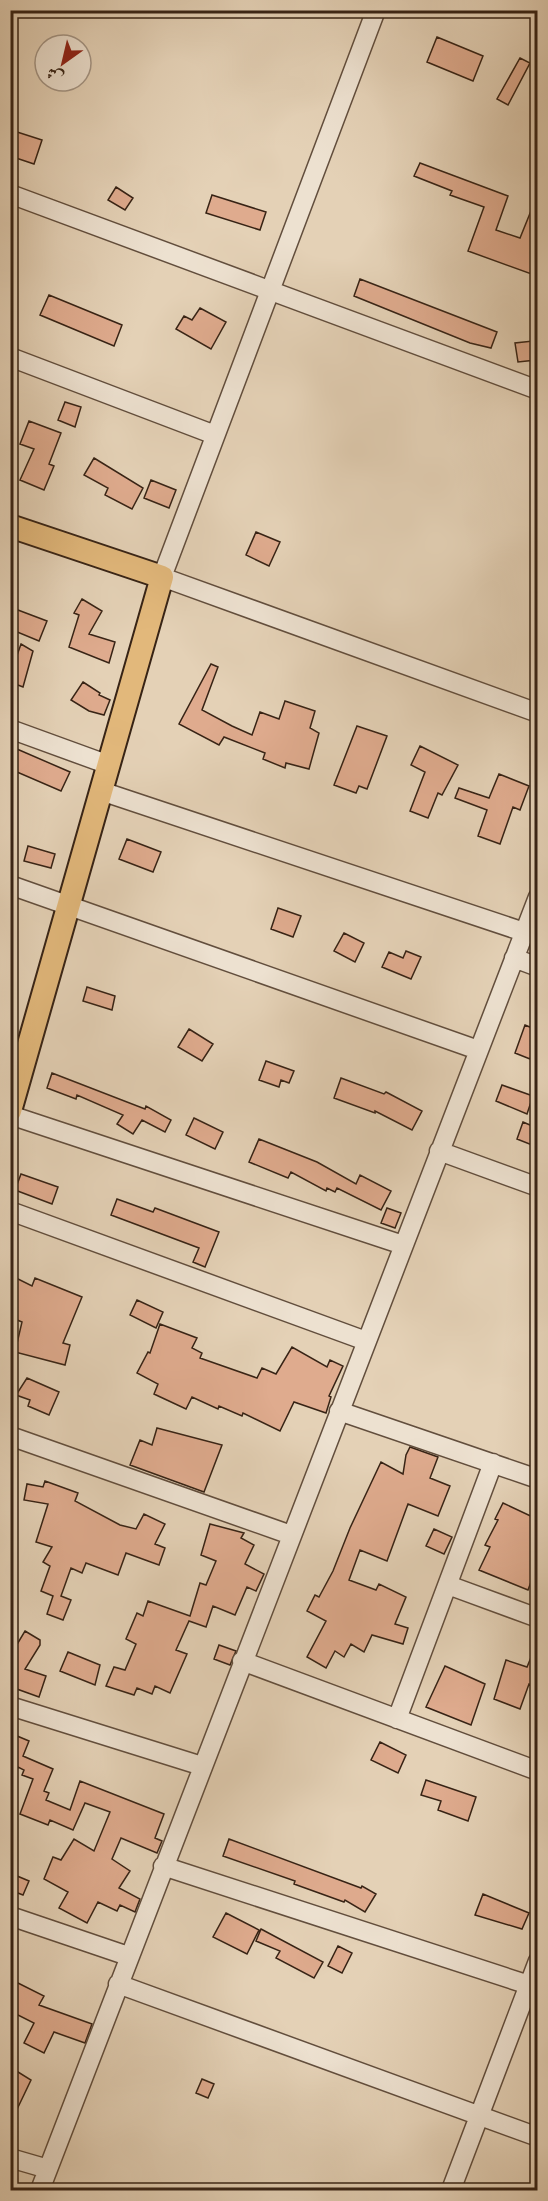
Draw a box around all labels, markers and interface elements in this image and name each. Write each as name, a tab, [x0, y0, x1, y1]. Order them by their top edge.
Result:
north arrow	[33, 33, 93, 93]
text: ش	[43, 62, 67, 87]

